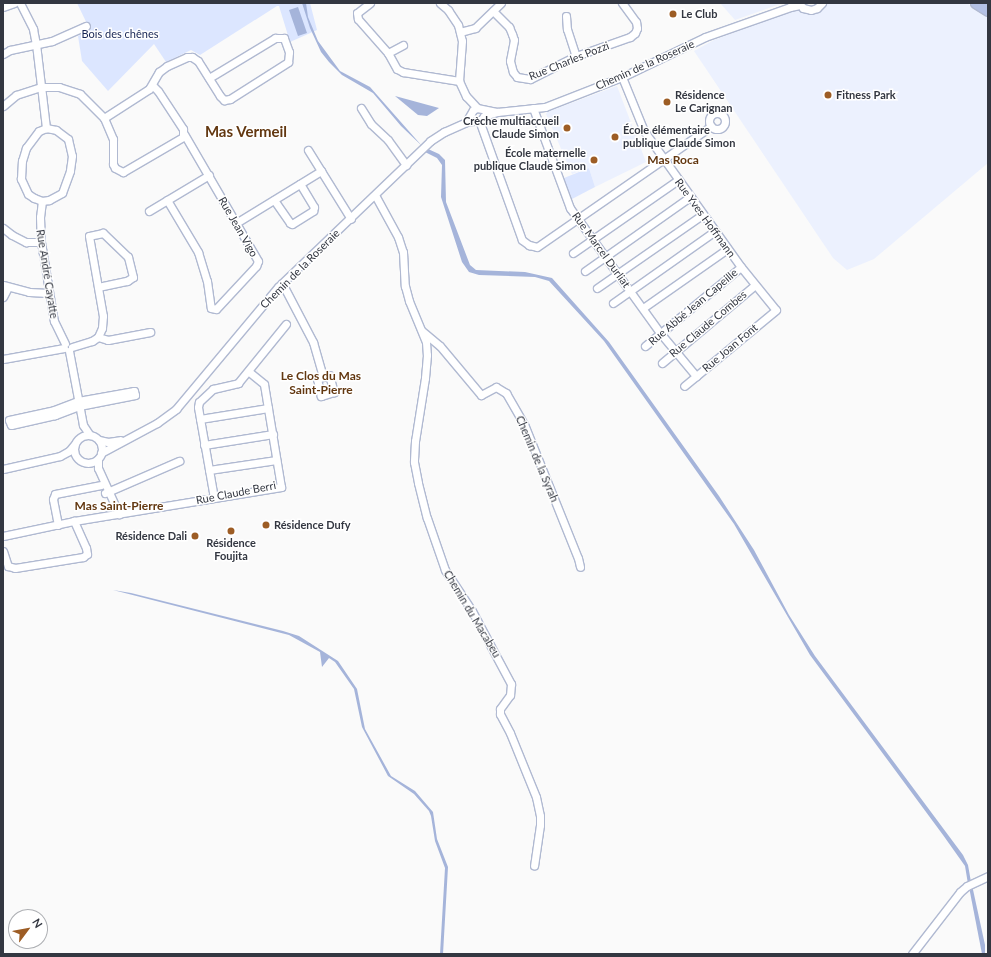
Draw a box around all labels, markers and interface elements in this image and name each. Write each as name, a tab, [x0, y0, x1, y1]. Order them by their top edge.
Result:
place label: Le Club	[681, 7, 717, 21]
marker: Le Club	[668, 9, 678, 19]
park label: Bois des chênes	[82, 27, 158, 41]
street label: Chemin de la Roseraie	[594, 37, 696, 93]
street label: Rue Charles Pozzi	[527, 39, 611, 83]
place label: Fitness Park	[836, 88, 896, 102]
place label: Résidence Le Carignan	[675, 89, 733, 115]
marker: Fitness Park	[823, 90, 833, 100]
marker: Résidence Le Carignan	[662, 97, 672, 107]
place label: Crèche multiaccueil Claude Simon	[463, 115, 559, 141]
district label: Mas Vermeil	[205, 123, 287, 141]
marker: Crèche multiaccueil Claude Simon	[562, 123, 572, 133]
place label: École élémentaire publique Claude Simon	[623, 124, 735, 150]
marker: École élémentaire publique Claude Simon	[610, 132, 620, 142]
place label: École maternelle publique Claude Simon	[474, 147, 586, 173]
district label: Mas Roca	[647, 153, 699, 167]
marker: École maternelle publique Claude Simon	[589, 155, 599, 165]
street label: Rue Yves Hoffmann	[672, 176, 738, 260]
street label: Rue Jean Vigo	[215, 194, 261, 260]
street label: Rue Marcel Durliat	[569, 210, 633, 290]
street label: Chemin de la Roseraie	[258, 227, 342, 311]
street label: Rue André Cayatte	[33, 228, 61, 320]
street label: Rue Abbé Jean Capeille	[646, 266, 740, 348]
street label: Rue Claude Combes	[667, 288, 749, 360]
street label: Rue Joan Font	[700, 321, 760, 375]
district label: Le Clos du Mas Saint-Pierre	[281, 369, 361, 397]
street label: Chemin de la Syrah	[513, 414, 561, 504]
street label: Rue Claude Berri	[195, 479, 277, 507]
district label: Mas Saint-Pierre	[75, 499, 163, 513]
place label: Résidence Dufy	[274, 518, 351, 532]
marker: Résidence Dufy	[261, 520, 271, 530]
marker: Résidence Foujita	[226, 526, 236, 536]
place label: Résidence Dali	[115, 529, 187, 543]
marker: Résidence Dali	[190, 531, 200, 541]
place label: Résidence Foujita	[206, 537, 256, 563]
street label: Chemin du Macabeu	[441, 568, 503, 660]
north arrow	[8, 909, 48, 949]
text: N	[30, 916, 46, 930]

